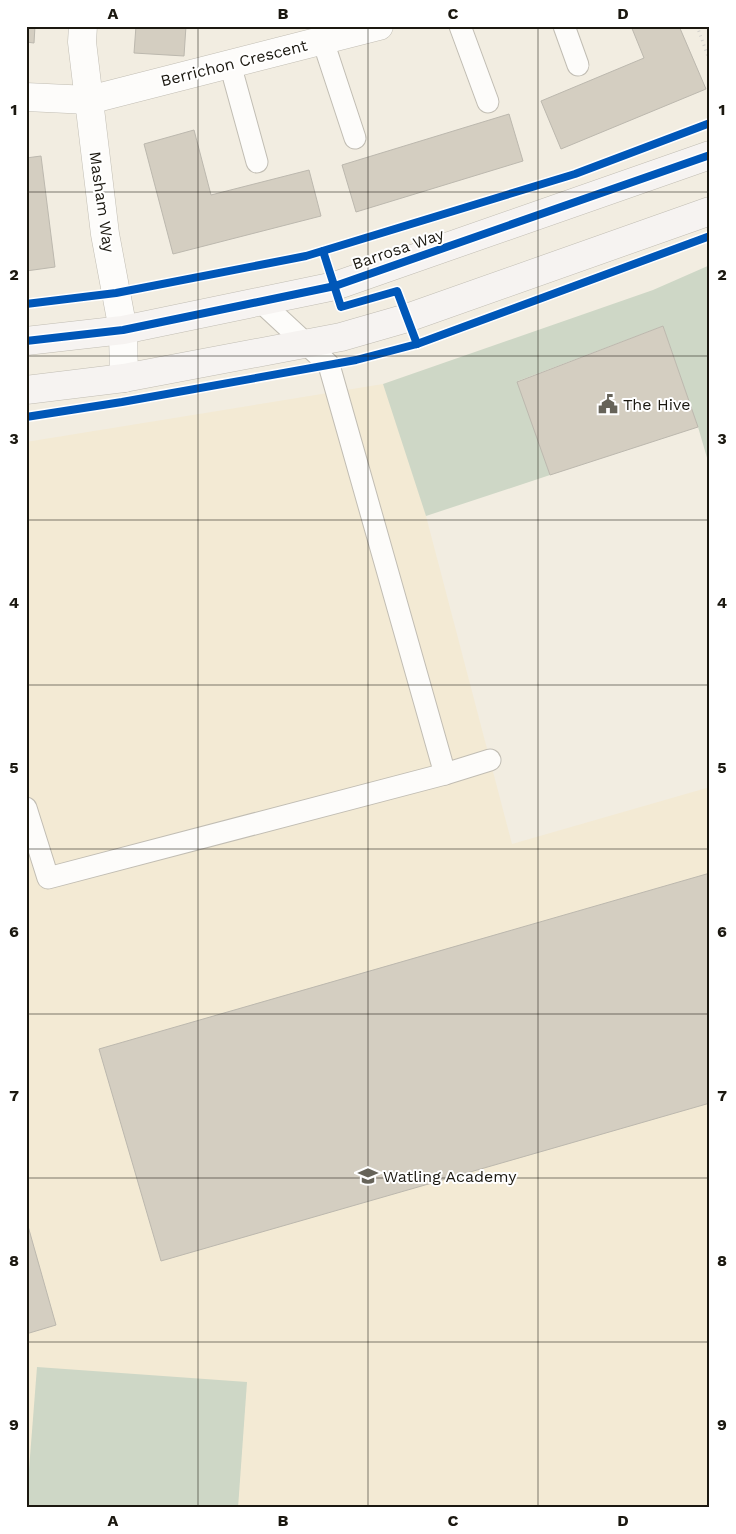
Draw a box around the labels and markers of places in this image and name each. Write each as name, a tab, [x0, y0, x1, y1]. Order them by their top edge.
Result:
public building icon: The Hive	[597, 393, 619, 415]
place label: The Hive	[623, 395, 691, 414]
school or university icon: Watling Academy	[357, 1165, 379, 1187]
place label: Watling Academy	[383, 1167, 517, 1186]

